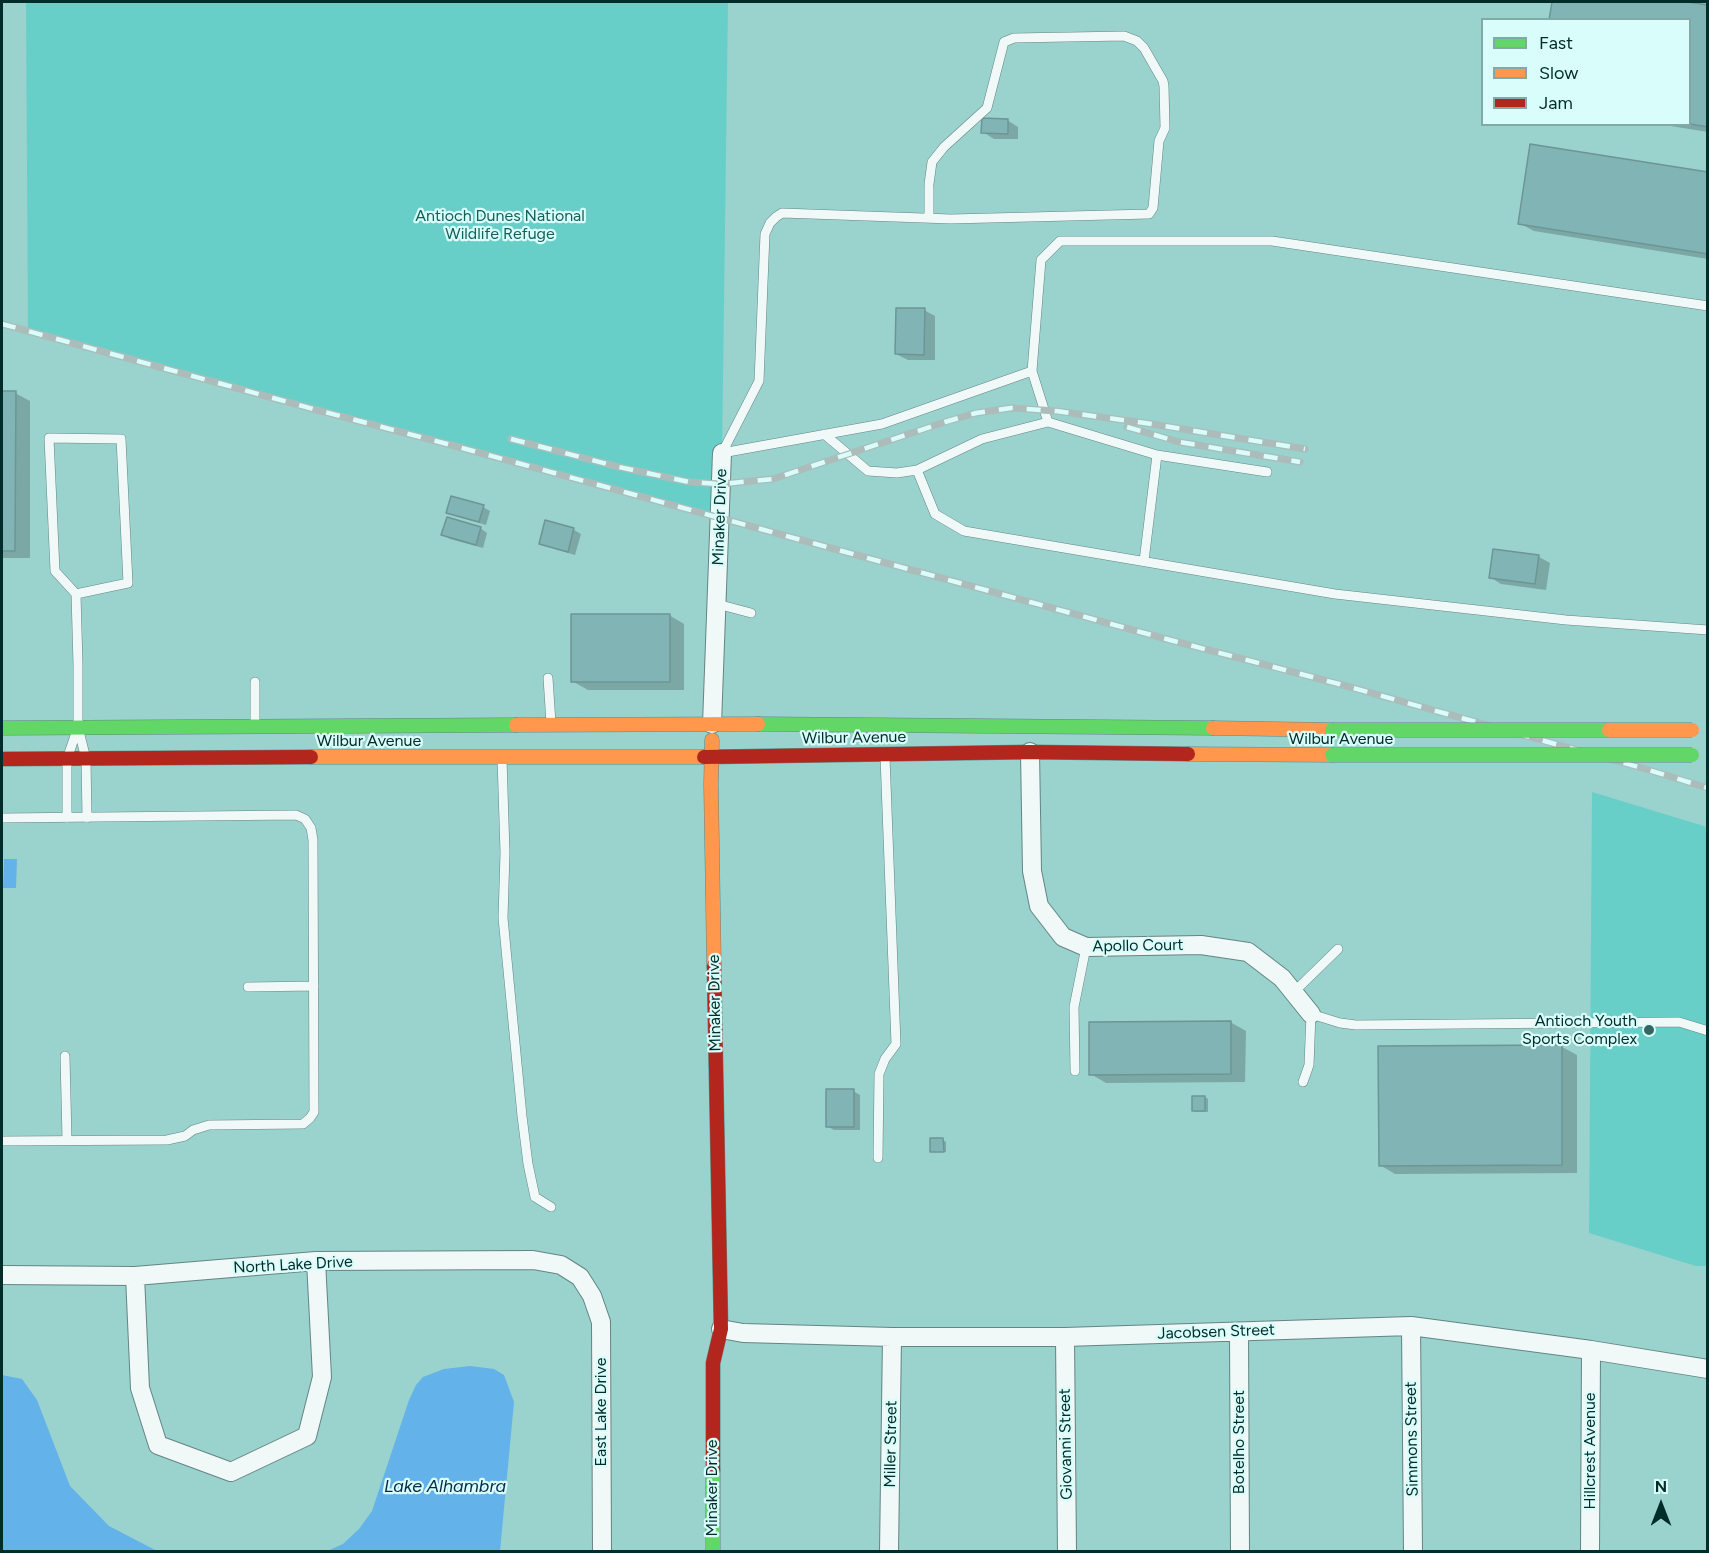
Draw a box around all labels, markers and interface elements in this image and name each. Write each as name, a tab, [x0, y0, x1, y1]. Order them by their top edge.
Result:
legend	[1481, 18, 1691, 126]
text: Fast	[1539, 32, 1573, 54]
text: Slow	[1539, 62, 1578, 84]
text: Jam	[1539, 92, 1573, 114]
park label: Antioch Dunes National Wildlife Refuge	[415, 206, 585, 244]
street label: Minaker Drive	[709, 468, 731, 566]
street label: Wilbur Avenue	[802, 727, 906, 749]
street label: Wilbur Avenue	[1289, 729, 1393, 749]
street label: Wilbur Avenue	[317, 731, 421, 751]
street label: Apollo Court	[1092, 936, 1184, 956]
street label: Minaker Drive	[705, 954, 725, 1052]
place label: Antioch Youth Sports Complex	[1522, 1011, 1637, 1049]
marker: Antioch Youth Sports Complex	[1642, 1023, 1656, 1037]
street label: North Lake Drive	[233, 1252, 353, 1278]
street label: Jacobsen Street	[1157, 1320, 1275, 1344]
street label: East Lake Drive	[591, 1358, 611, 1466]
street label: Simmons Street	[1401, 1381, 1423, 1497]
street label: Giovanni Street	[1055, 1388, 1077, 1500]
street label: Botelho Street	[1229, 1390, 1249, 1494]
street label: Hillcrest Avenue	[1580, 1392, 1600, 1510]
street label: Miller Street	[881, 1400, 901, 1488]
street label: Minaker Drive	[702, 1439, 722, 1537]
north arrow	[1631, 1475, 1691, 1535]
water label: Lake Alhambra	[384, 1476, 506, 1498]
text: N	[1655, 1477, 1667, 1496]

